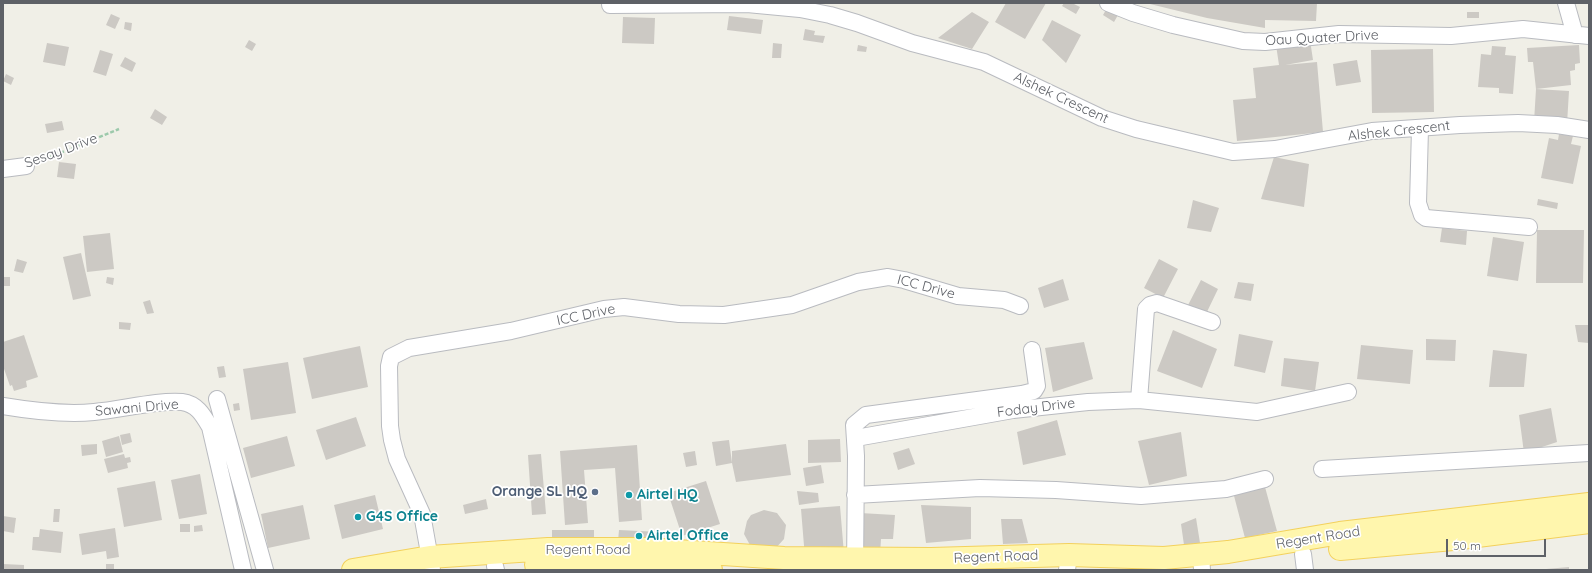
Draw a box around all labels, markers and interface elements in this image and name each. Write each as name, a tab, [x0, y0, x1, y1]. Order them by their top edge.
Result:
street label: Oau Quater Drive	[1265, 27, 1379, 49]
street label: Alshek Crescent	[1011, 69, 1111, 127]
street label: Alshek Crescent	[1347, 117, 1451, 145]
street label: Sesay Drive	[22, 130, 100, 172]
street label: ICC Drive	[895, 271, 957, 303]
street label: ICC Drive	[555, 301, 617, 329]
street label: Foday Drive	[996, 395, 1076, 421]
street label: Sawani Drive	[94, 396, 180, 420]
place label: Orange SL HQ	[492, 484, 587, 500]
marker: Orange SL HQ	[590, 487, 600, 497]
place label: Airtel HQ	[637, 487, 698, 503]
marker: Airtel HQ	[624, 490, 634, 500]
place label: G4S Office	[366, 509, 438, 525]
marker: G4S Office	[353, 512, 363, 522]
street label: Regent Road	[1275, 523, 1361, 553]
place label: Airtel Office	[647, 528, 729, 544]
marker: Airtel Office	[634, 531, 644, 541]
scale bar	[1448, 531, 1548, 557]
text: 50 m	[1453, 538, 1481, 553]
street label: Regent Road	[546, 542, 630, 558]
street label: Regent Road	[953, 547, 1039, 567]

